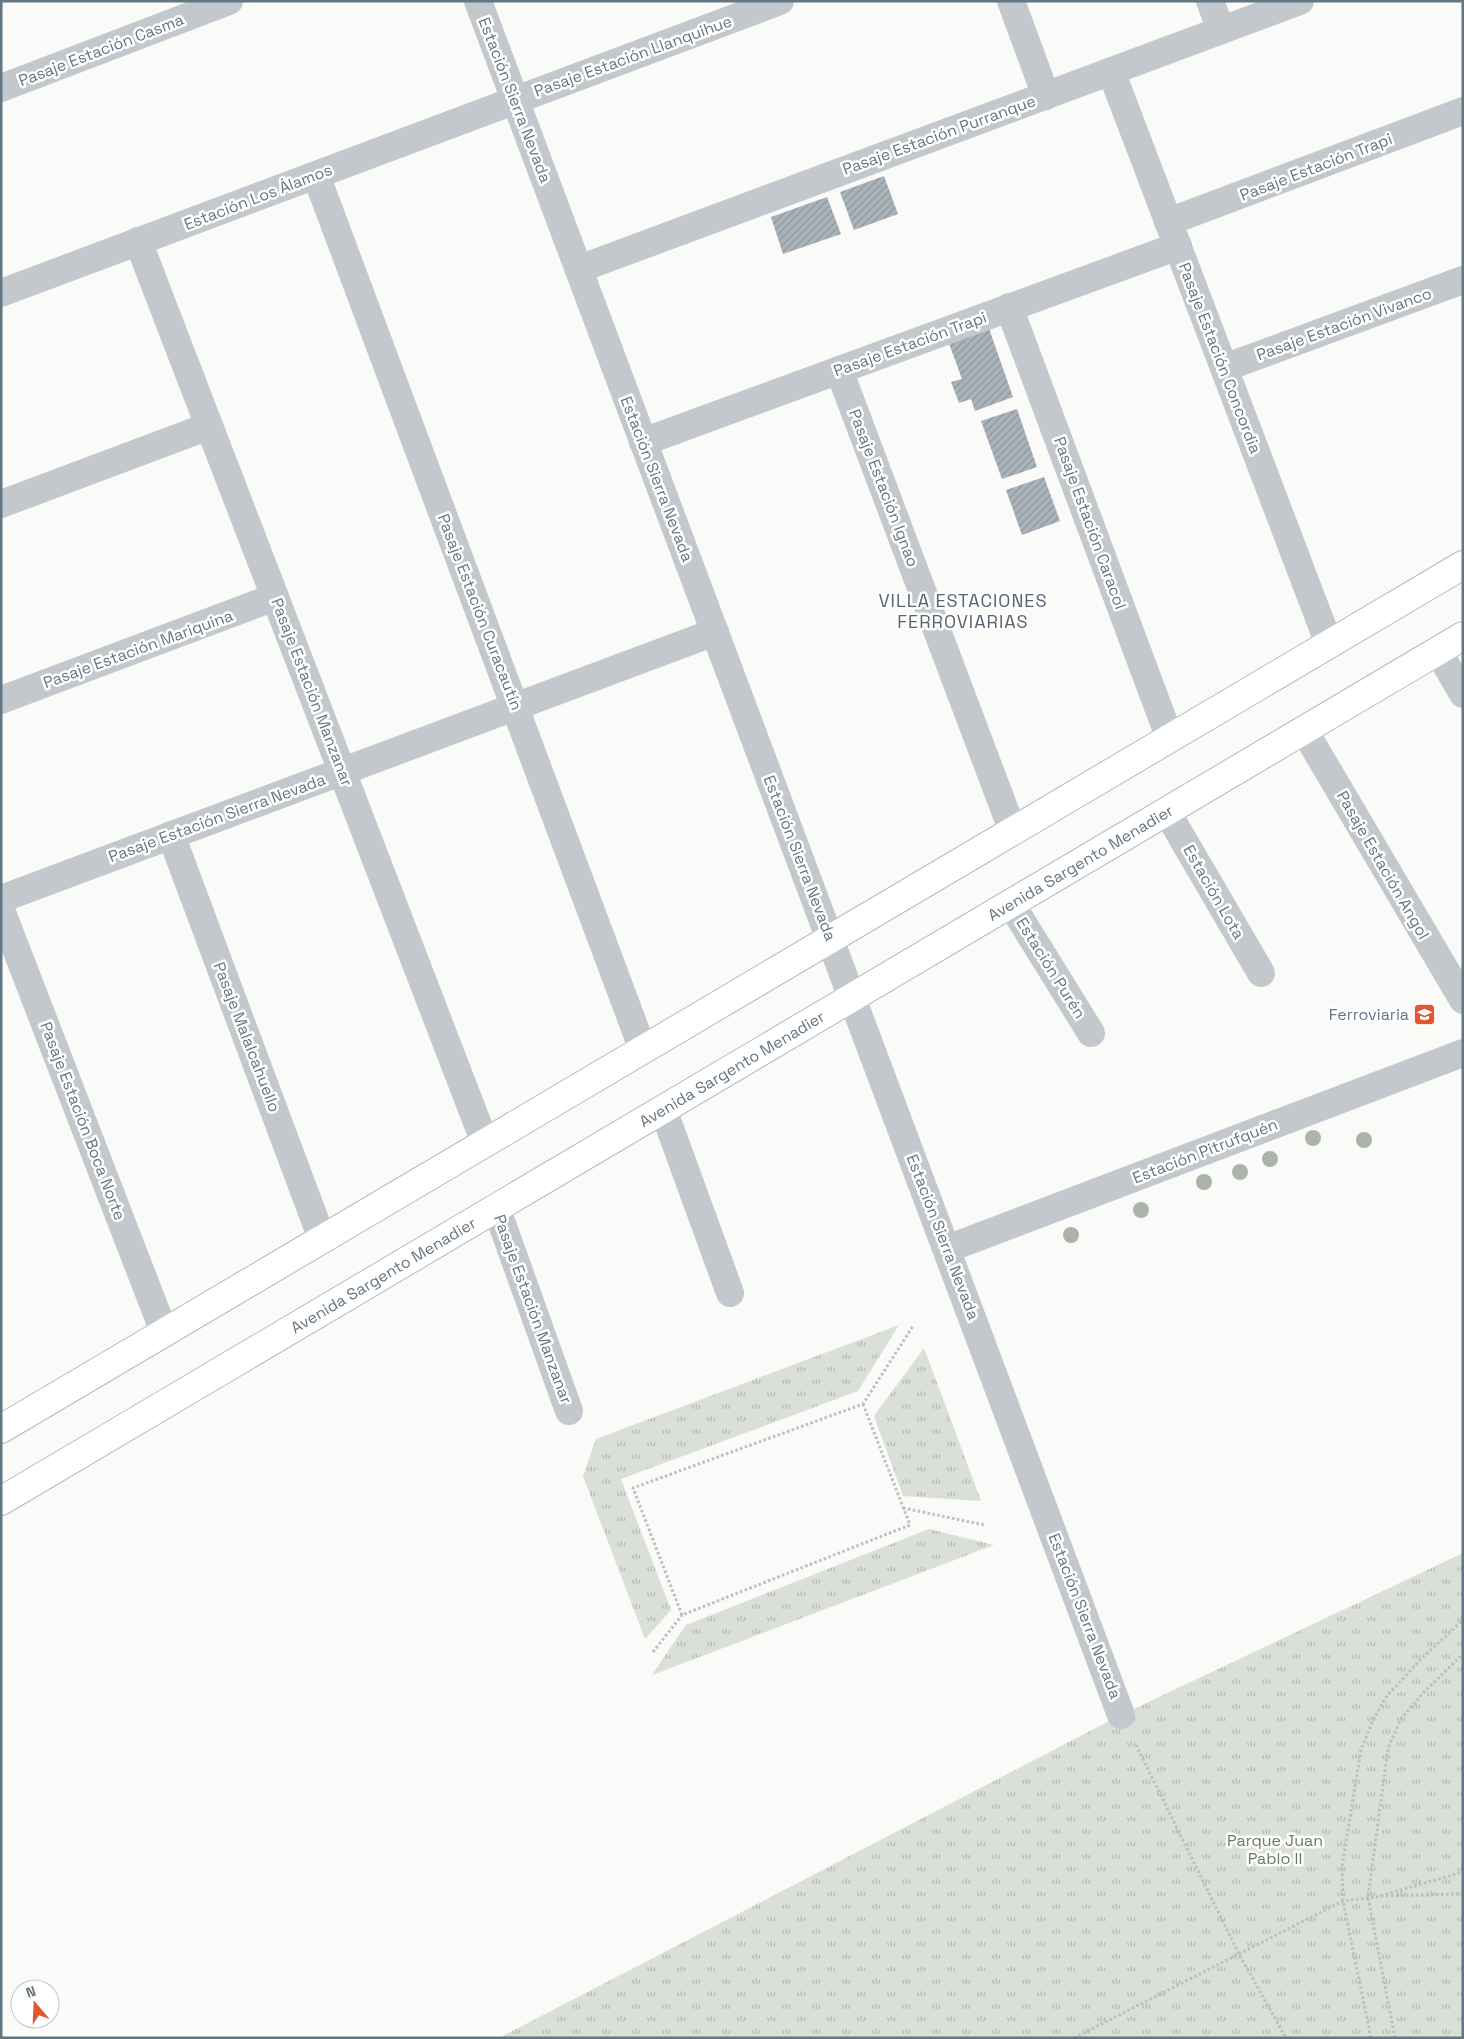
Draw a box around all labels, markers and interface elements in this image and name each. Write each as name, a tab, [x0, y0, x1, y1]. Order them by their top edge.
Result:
street label: Pasaje Estación Casma	[15, 9, 187, 91]
street label: Pasaje Estación Llanquihue	[531, 10, 735, 102]
street label: Estación Sierra Nevada	[474, 14, 556, 186]
street label: Pasaje Estación Purranque	[839, 90, 1039, 180]
street label: Pasaje Estación Trapi	[1237, 128, 1395, 206]
street label: Estación Los Álamos	[181, 159, 335, 235]
street label: Pasaje Estación Concordia	[1174, 259, 1266, 457]
street label: Pasaje Estación Vivanco	[1253, 282, 1435, 366]
street label: Pasaje Estación Trapi	[831, 307, 989, 381]
street label: Estación Sierra Nevada	[616, 393, 698, 565]
street label: Pasaje Estación Ignao	[844, 406, 924, 570]
street label: Pasaje Estación Caracol	[1049, 434, 1131, 612]
street label: Pasaje Estación Curacautín	[433, 511, 527, 713]
district label: VILLA ESTACIONES FERROVIARIAS	[878, 589, 1048, 633]
street label: Pasaje Estación Manzanar	[266, 595, 358, 789]
street label: Pasaje Estación Mariquina	[40, 605, 236, 693]
street label: Pasaje Estación Sierra Nevada	[106, 769, 328, 867]
street label: Estación Sierra Nevada	[759, 772, 841, 944]
street label: Pasaje Estación Angol	[1332, 787, 1434, 943]
street label: Avenida Sargento Menadier	[984, 799, 1177, 925]
street label: Estación Lota	[1179, 841, 1249, 943]
street label: Estación Purén	[1012, 914, 1090, 1022]
street label: Pasaje Malalcahuello	[209, 959, 285, 1115]
school or university icon: Ferroviaria	[1413, 1002, 1437, 1026]
place label: Ferroviaria	[1329, 1004, 1409, 1025]
street label: Avenida Sargento Menadier	[635, 1006, 828, 1132]
street label: Pasaje Estación Boca Norte	[35, 1019, 131, 1223]
street label: Estación Pitrufquén	[1130, 1114, 1280, 1188]
street label: Estación Sierra Nevada	[902, 1151, 984, 1323]
street label: Pasaje Estación Manzanar	[489, 1211, 577, 1407]
street label: Avenida Sargento Menadier	[287, 1212, 480, 1338]
street label: Estación Sierra Nevada	[1044, 1530, 1126, 1702]
park label: Parque Juan Pablo II	[1227, 1830, 1323, 1869]
north arrow	[10, 1979, 60, 2029]
text: N	[23, 1982, 38, 2002]

